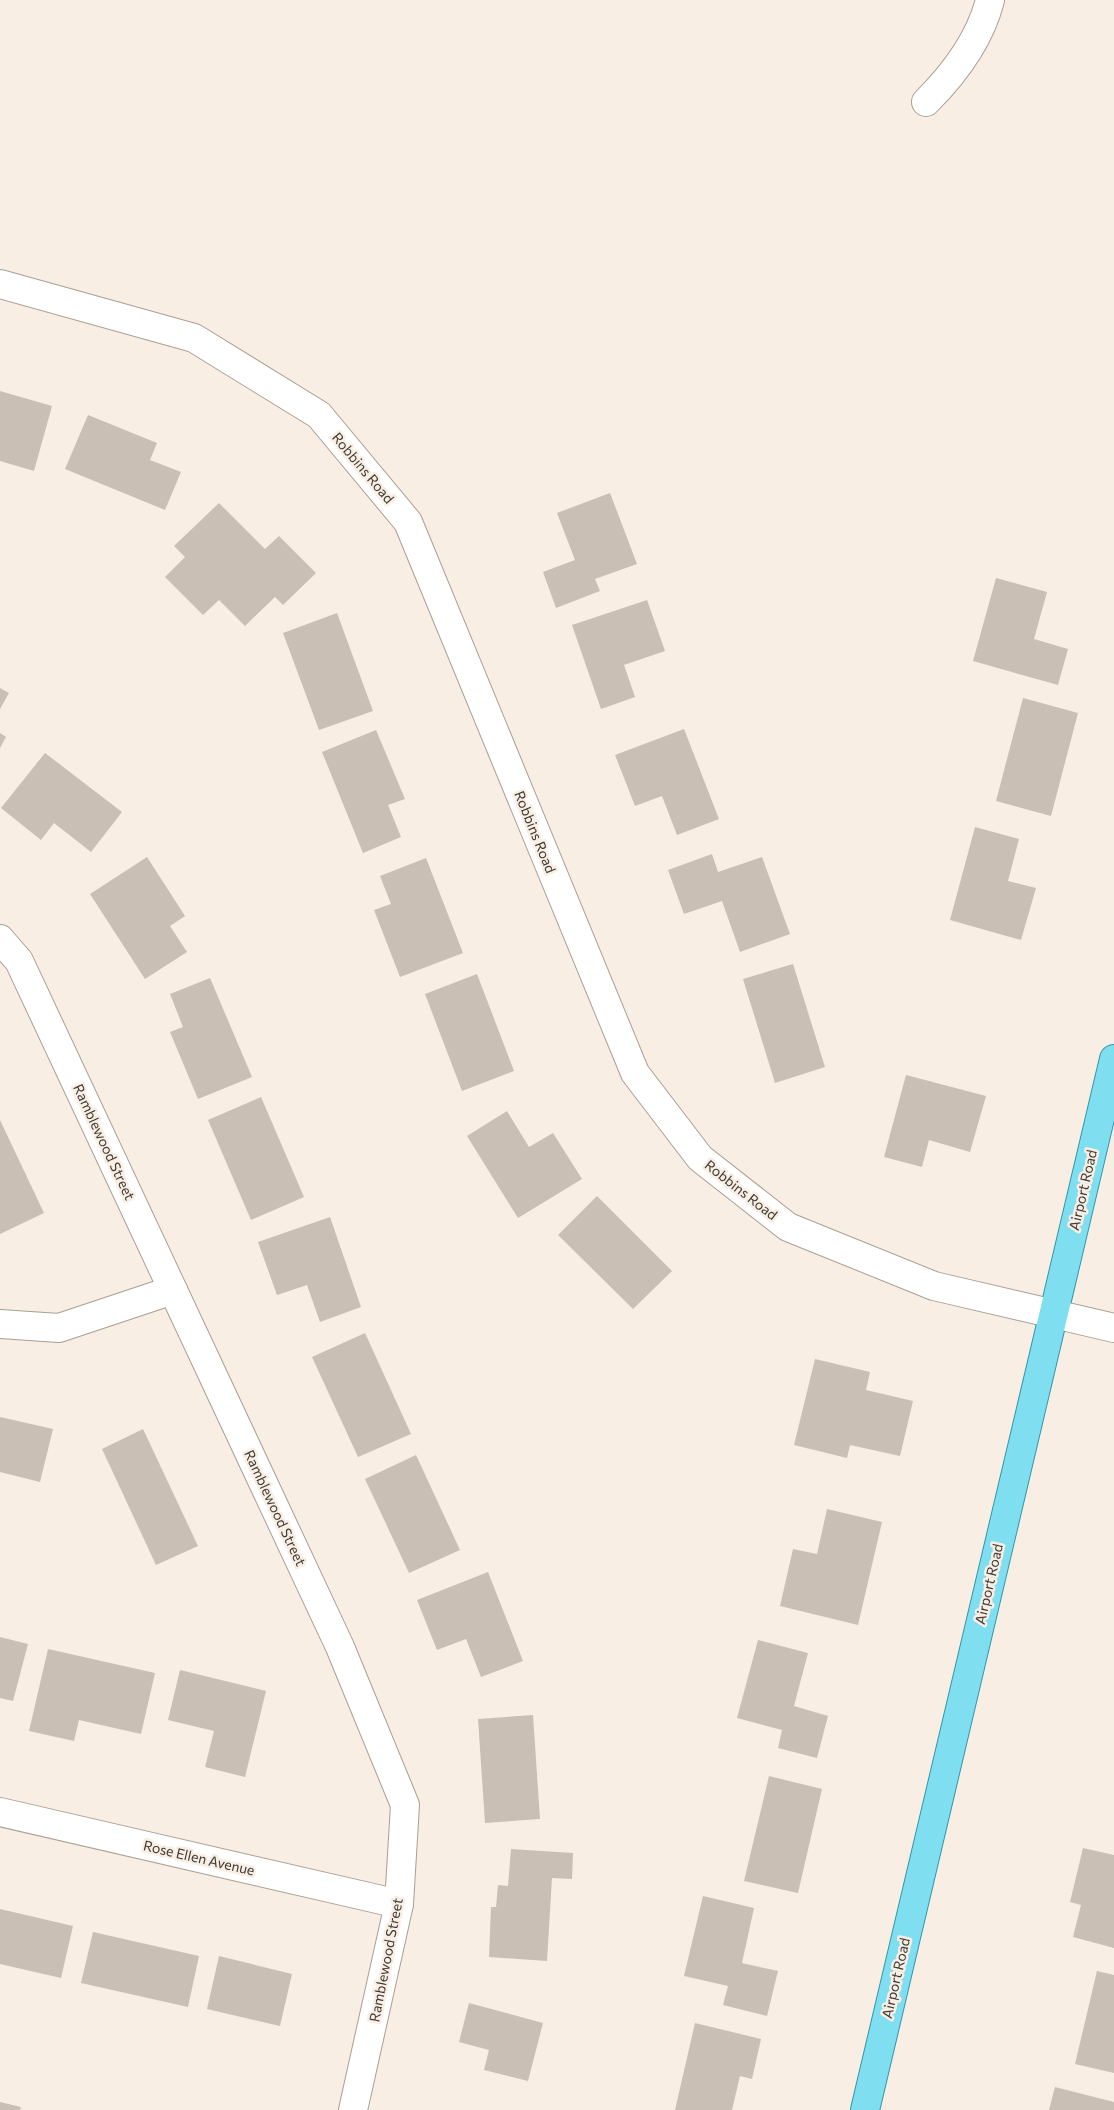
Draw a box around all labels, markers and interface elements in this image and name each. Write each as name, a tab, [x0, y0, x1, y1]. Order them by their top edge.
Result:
street label: Robbins Road	[329, 429, 398, 507]
street label: Robbins Road	[511, 788, 560, 875]
street label: Ramblewood Street	[70, 1081, 139, 1203]
street label: Airport Road	[1065, 1148, 1100, 1232]
street label: Robbins Road	[702, 1156, 781, 1223]
street label: Ramblewood Street	[241, 1447, 310, 1569]
street label: Airport Road	[971, 1542, 1006, 1626]
street label: Rose Ellen Avenue	[142, 1836, 256, 1879]
street label: Ramblewood Street	[365, 1896, 406, 2023]
street label: Airport Road	[878, 1936, 913, 2020]

